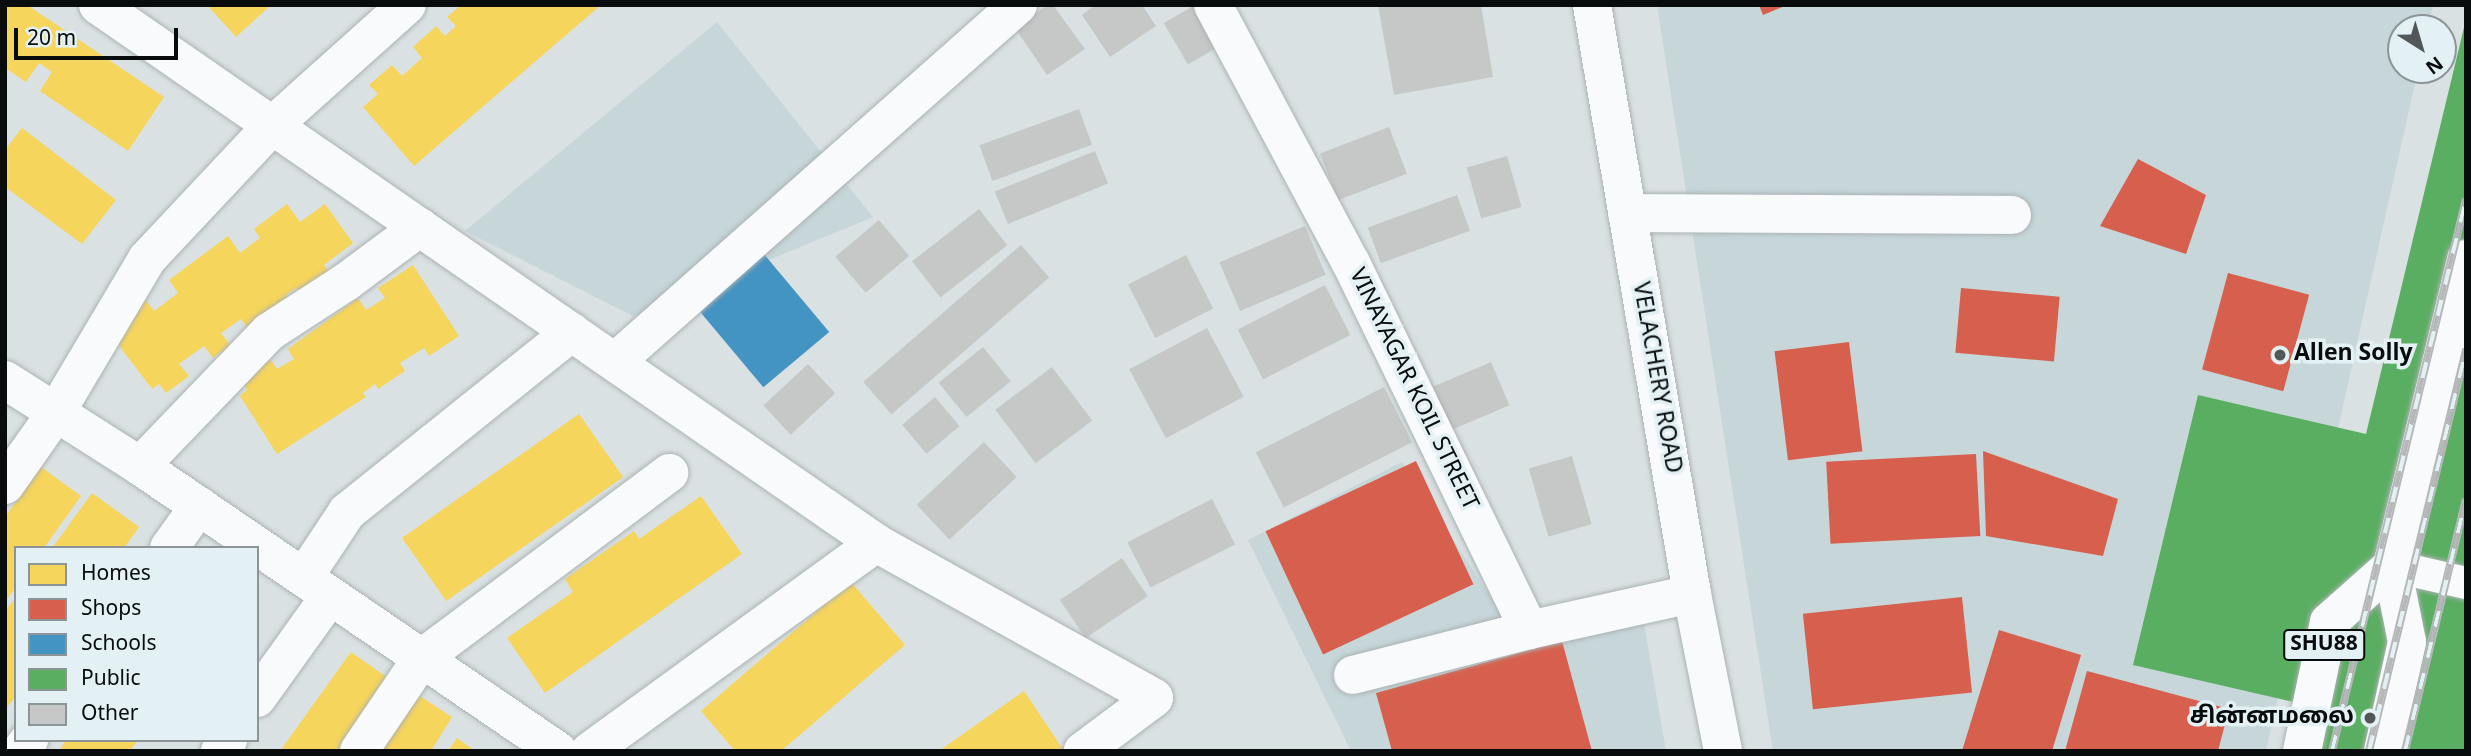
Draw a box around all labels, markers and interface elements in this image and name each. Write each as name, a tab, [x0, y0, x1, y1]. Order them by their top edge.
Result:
scale bar	[18, 14, 182, 58]
north arrow	[2387, 14, 2457, 84]
text: 20 m	[27, 27, 76, 53]
text: N	[2420, 50, 2447, 78]
street label: VINAYAGAR KOIL STREET	[1341, 265, 1483, 515]
street label: VELACHERY ROAD	[1625, 280, 1685, 476]
place label: Allen Solly	[2294, 341, 2413, 369]
marker: Allen Solly	[2272, 347, 2288, 363]
legend	[14, 546, 259, 742]
text: Homes	[81, 562, 151, 588]
text: Shops	[81, 597, 141, 623]
road number: SHU88	[2282, 628, 2366, 662]
text: Schools	[81, 632, 156, 658]
text: Public	[81, 667, 141, 693]
text: Other	[81, 702, 138, 728]
place label: சின்னமலை	[2190, 704, 2354, 732]
marker: சின்னமலை	[2360, 708, 2380, 728]

